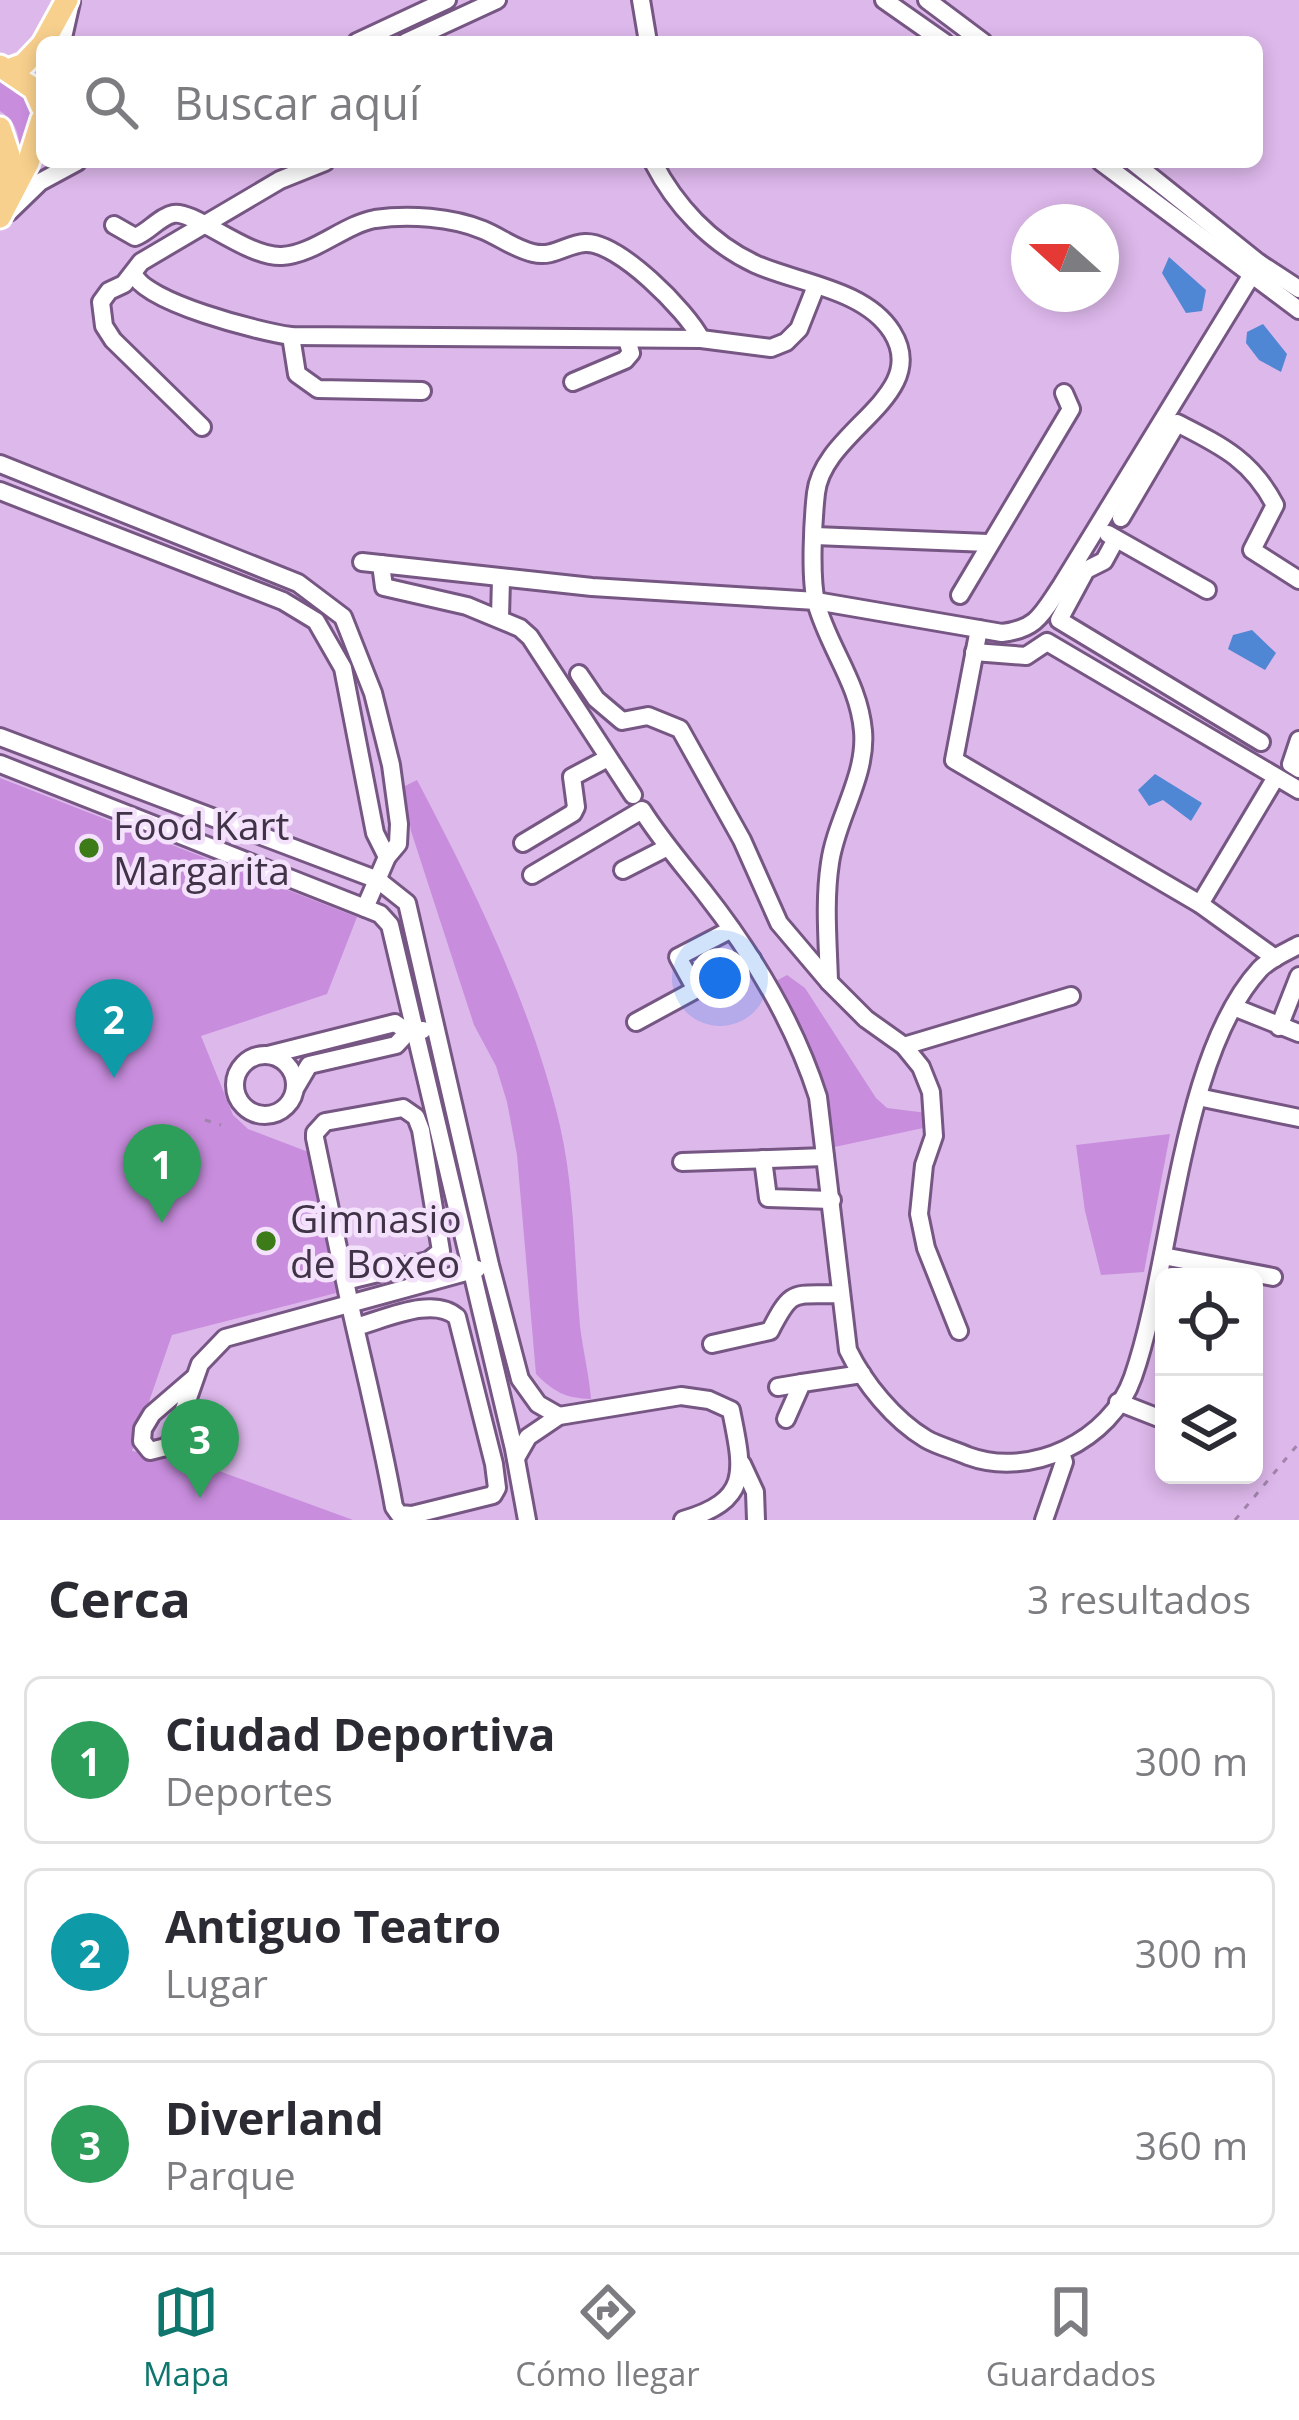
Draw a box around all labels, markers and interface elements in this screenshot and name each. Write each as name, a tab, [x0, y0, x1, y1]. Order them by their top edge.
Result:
search box	[36, 36, 1263, 168]
icon: search	[78, 69, 144, 135]
text: Buscar aquí	[174, 72, 420, 133]
north arrow	[1011, 204, 1119, 312]
place label: Food Kart Margarita	[113, 798, 290, 896]
marker: Food Kart Margarita	[76, 835, 102, 861]
your location	[690, 948, 750, 1008]
pin: 2	[75, 979, 153, 1078]
pin: 1	[123, 1124, 201, 1223]
place label: Gimnasio de Boxeo	[290, 1191, 462, 1289]
marker: Gimnasio de Boxeo	[253, 1228, 279, 1254]
map controls	[1155, 1268, 1263, 1484]
button: locate	[1155, 1268, 1263, 1376]
button: layers	[1155, 1376, 1263, 1484]
pin: 3	[161, 1399, 239, 1498]
text: Cerca	[48, 1563, 191, 1633]
text: 3 resultados	[1027, 1572, 1251, 1625]
text: Ciudad Deportiva	[165, 1703, 556, 1764]
text: 1	[79, 1734, 101, 1787]
text: 300 m	[1135, 1734, 1248, 1787]
text: Deportes	[165, 1764, 333, 1817]
text: Antiguo Teatro	[165, 1895, 501, 1956]
text: 2	[79, 1926, 101, 1979]
text: 300 m	[1135, 1926, 1248, 1979]
text: Lugar	[165, 1956, 268, 2009]
text: Diverland	[165, 2087, 384, 2148]
text: 3	[79, 2118, 101, 2171]
text: 360 m	[1135, 2118, 1248, 2171]
text: Parque	[165, 2148, 296, 2201]
tab: Mapa	[143, 2279, 229, 2396]
tab: Cómo llegar	[515, 2279, 700, 2396]
tab: Guardados	[986, 2279, 1156, 2396]

